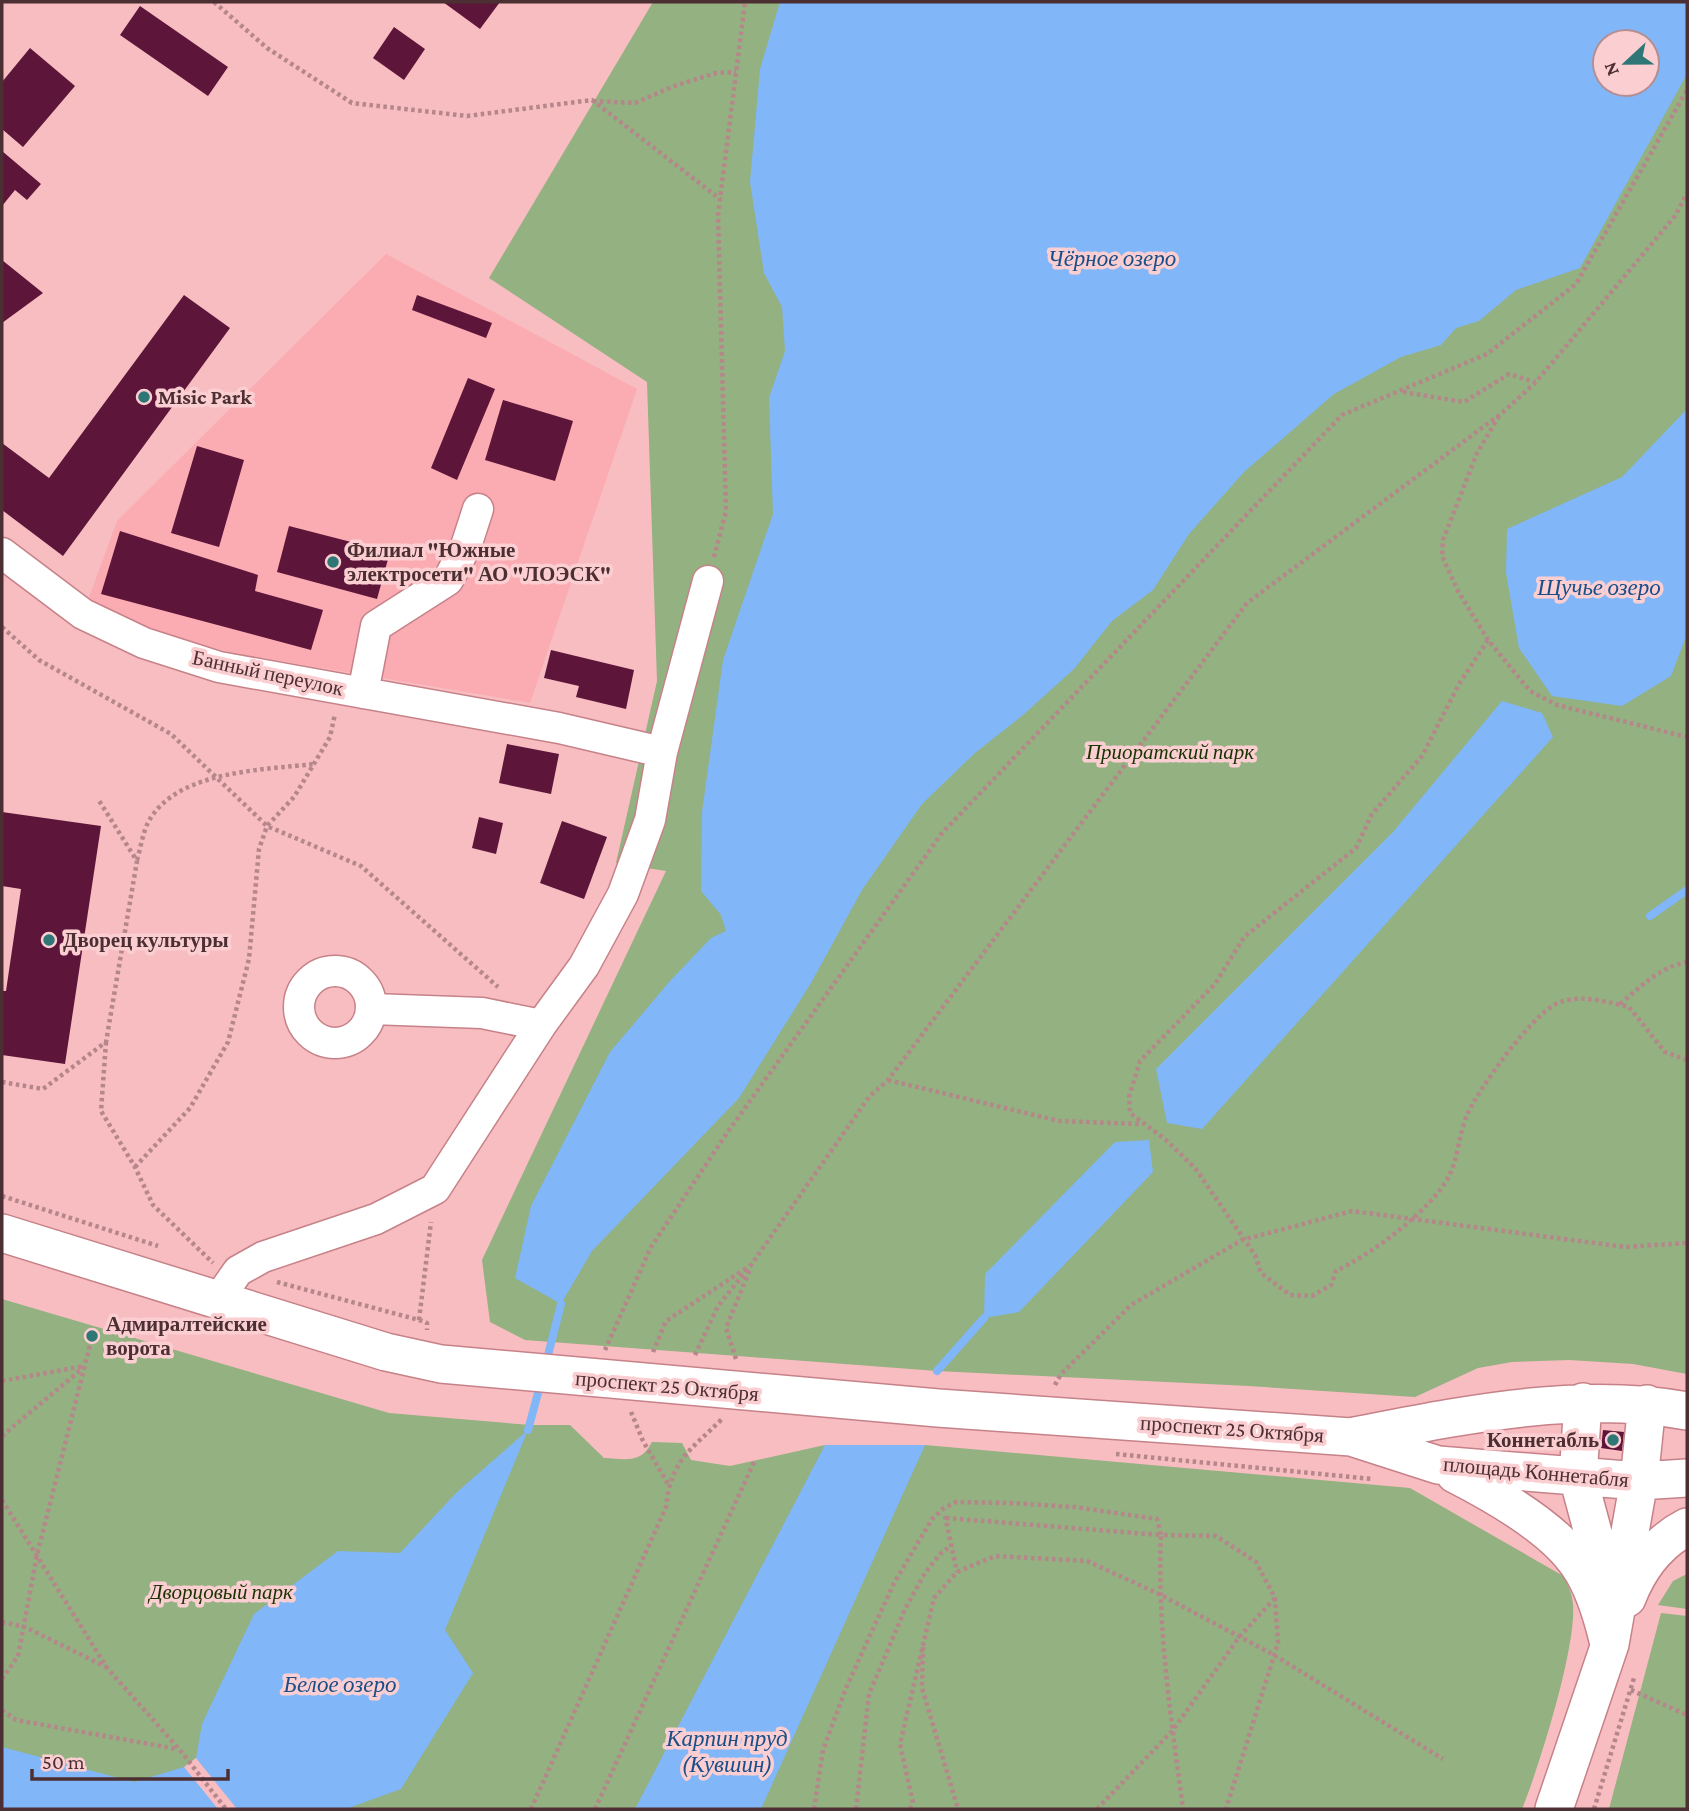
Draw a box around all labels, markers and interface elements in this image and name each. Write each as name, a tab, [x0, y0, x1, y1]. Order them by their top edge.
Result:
north arrow	[1591, 28, 1661, 98]
text: N	[1599, 59, 1623, 79]
water label: Чёрное озеро	[1048, 245, 1176, 271]
place label: Misic Park	[158, 385, 252, 409]
marker: Misic Park	[136, 389, 152, 405]
place label: Филиал "Южные электросети" АО "ЛОЭСК"	[347, 538, 611, 586]
marker: Филиал "Южные электросети" АО "ЛОЭСК"	[325, 554, 341, 570]
water label: Щучье озеро	[1536, 574, 1661, 600]
street label: Банный переулок	[190, 645, 346, 701]
park label: Приоратский парк	[1085, 740, 1254, 764]
place label: Дворец культуры	[63, 928, 229, 952]
marker: Дворец культуры	[41, 932, 57, 948]
place label: Адмиралтейские ворота	[106, 1312, 267, 1360]
marker: Адмиралтейские ворота	[84, 1328, 100, 1344]
street label: проспект 25 Октября	[574, 1366, 760, 1406]
street label: проспект 25 Октября	[1139, 1411, 1325, 1447]
place label: Коннетабль	[1487, 1428, 1599, 1452]
marker: Коннетабль	[1605, 1432, 1621, 1448]
street label: площадь Коннетабля	[1442, 1452, 1630, 1492]
park label: Дворцовый парк	[147, 1580, 293, 1604]
water label: Белое озеро	[283, 1671, 396, 1697]
water label: Карпин пруд (Кувшин)	[665, 1725, 788, 1778]
scale bar	[32, 1738, 228, 1782]
text: 50 m	[42, 1750, 85, 1774]

